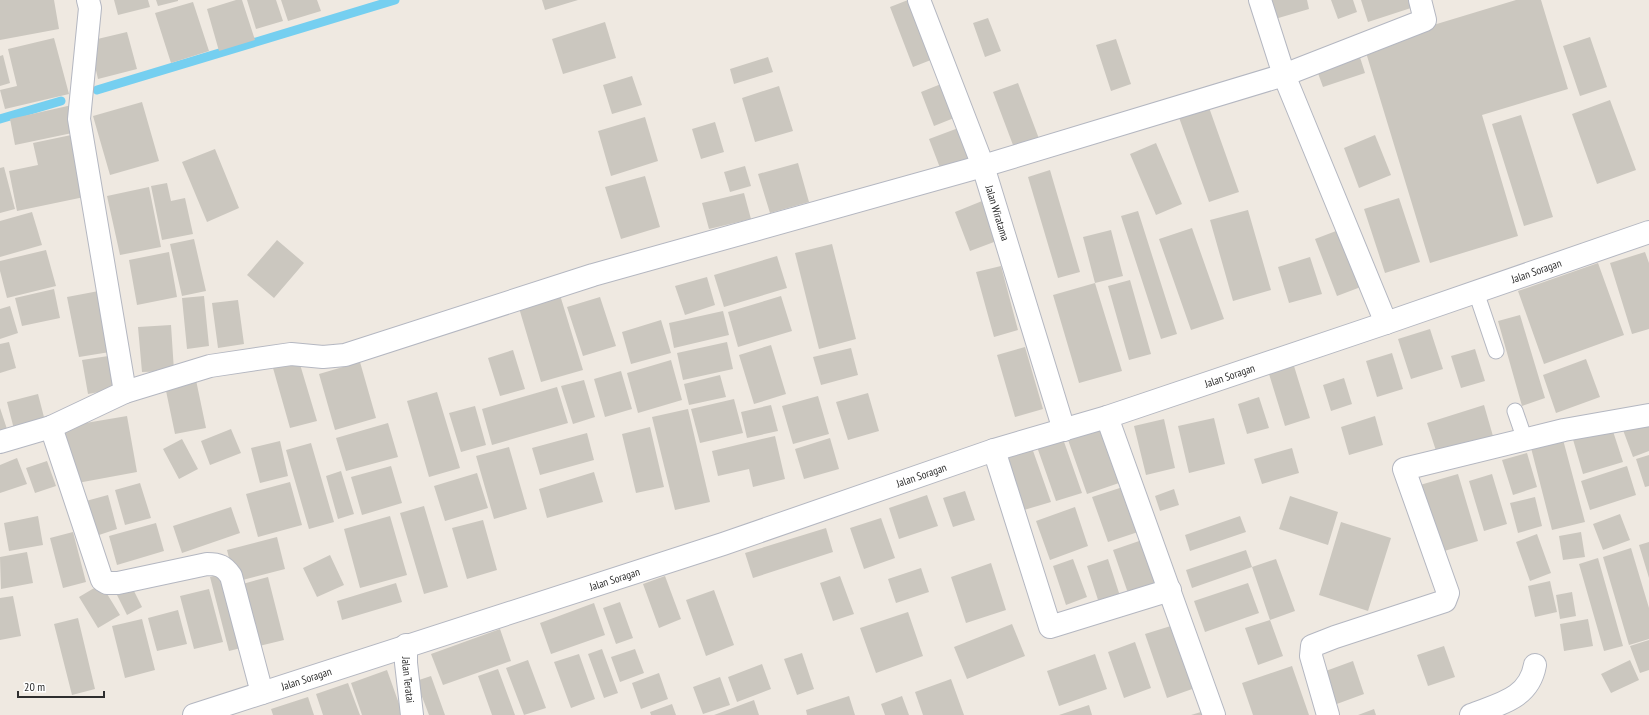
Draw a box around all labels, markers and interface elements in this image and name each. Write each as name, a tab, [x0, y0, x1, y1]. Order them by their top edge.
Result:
street label: Jalan Wiratama	[982, 183, 1012, 242]
street label: Jalan Soragan	[1508, 256, 1563, 286]
street label: Jalan Soragan	[1202, 361, 1257, 391]
street label: Jalan Soragan	[894, 460, 949, 491]
street label: Jalan Soragan	[587, 564, 642, 594]
street label: Jalan Teratai	[399, 656, 418, 704]
street label: Jalan Soragan	[278, 664, 333, 694]
scale bar	[18, 673, 104, 699]
text: 20 m	[24, 679, 45, 694]

